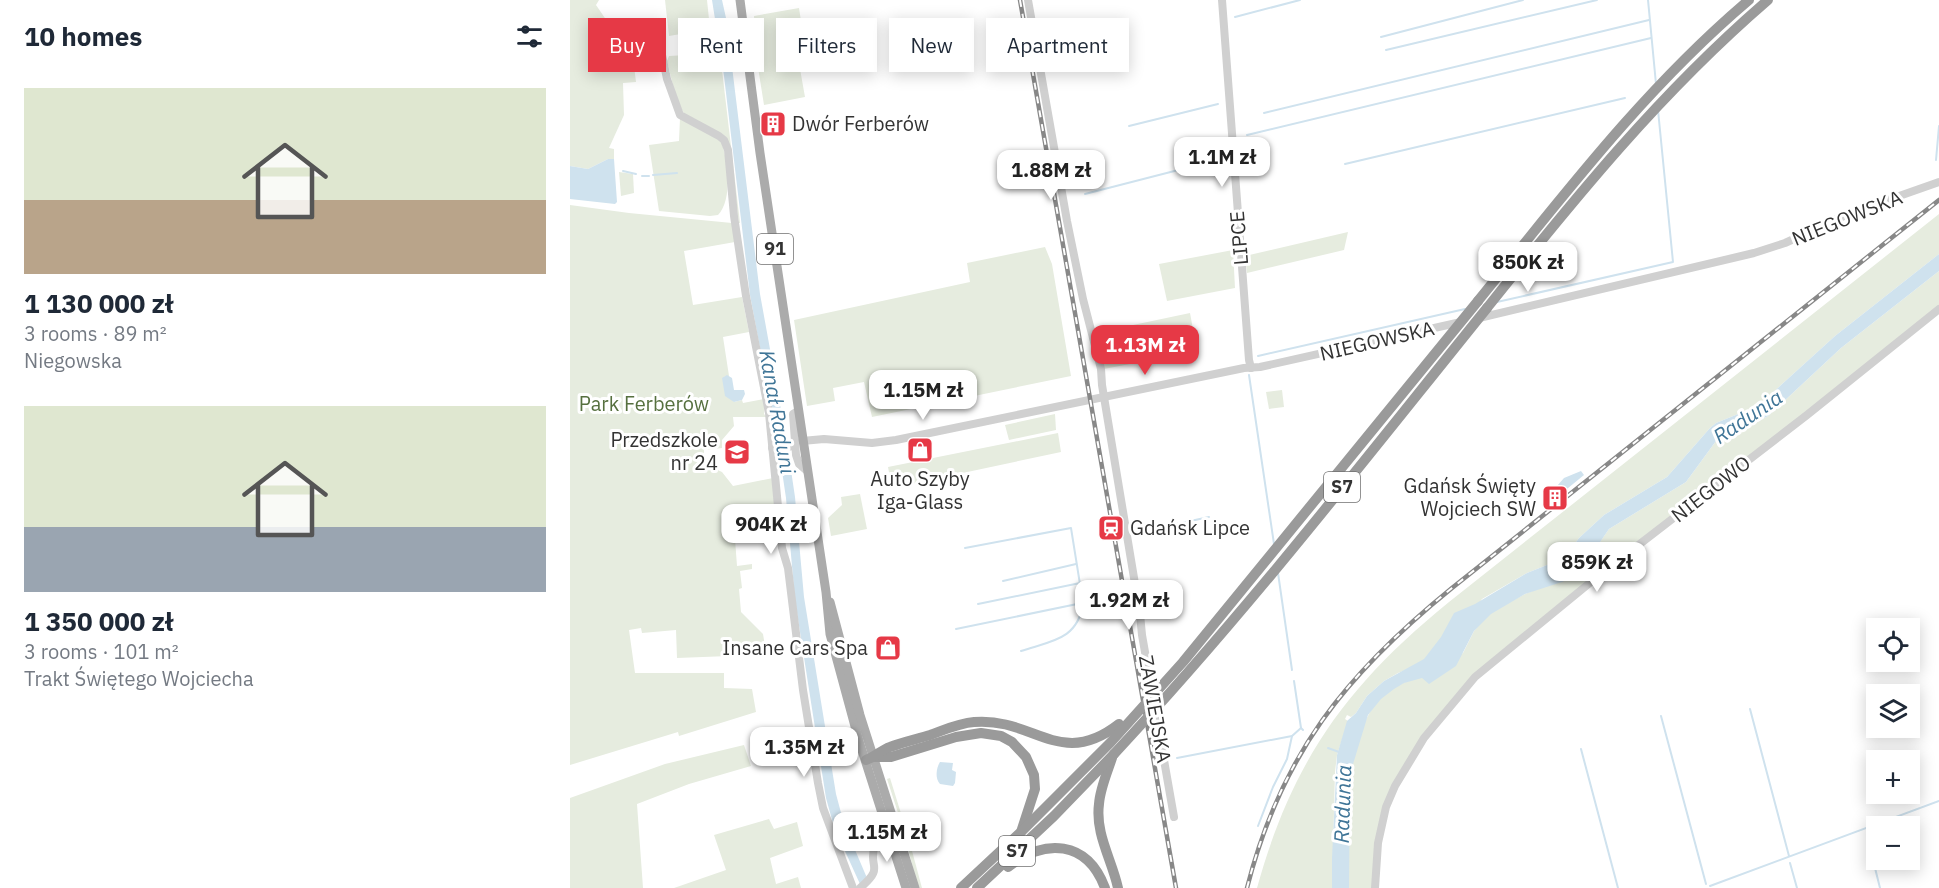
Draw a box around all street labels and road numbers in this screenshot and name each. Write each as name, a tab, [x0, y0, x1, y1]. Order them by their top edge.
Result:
street label: NIEGOWSKA	[1788, 183, 1906, 252]
street label: LIPCE	[1223, 210, 1254, 266]
road number: 91	[757, 234, 793, 264]
street label: NIEGOWSKA	[1317, 314, 1437, 367]
street label: NIEGOWO	[1665, 449, 1756, 528]
road number: S7	[1324, 472, 1360, 502]
street label: ZAWIEJSKA	[1133, 653, 1178, 765]
road number: S7	[999, 836, 1035, 866]

